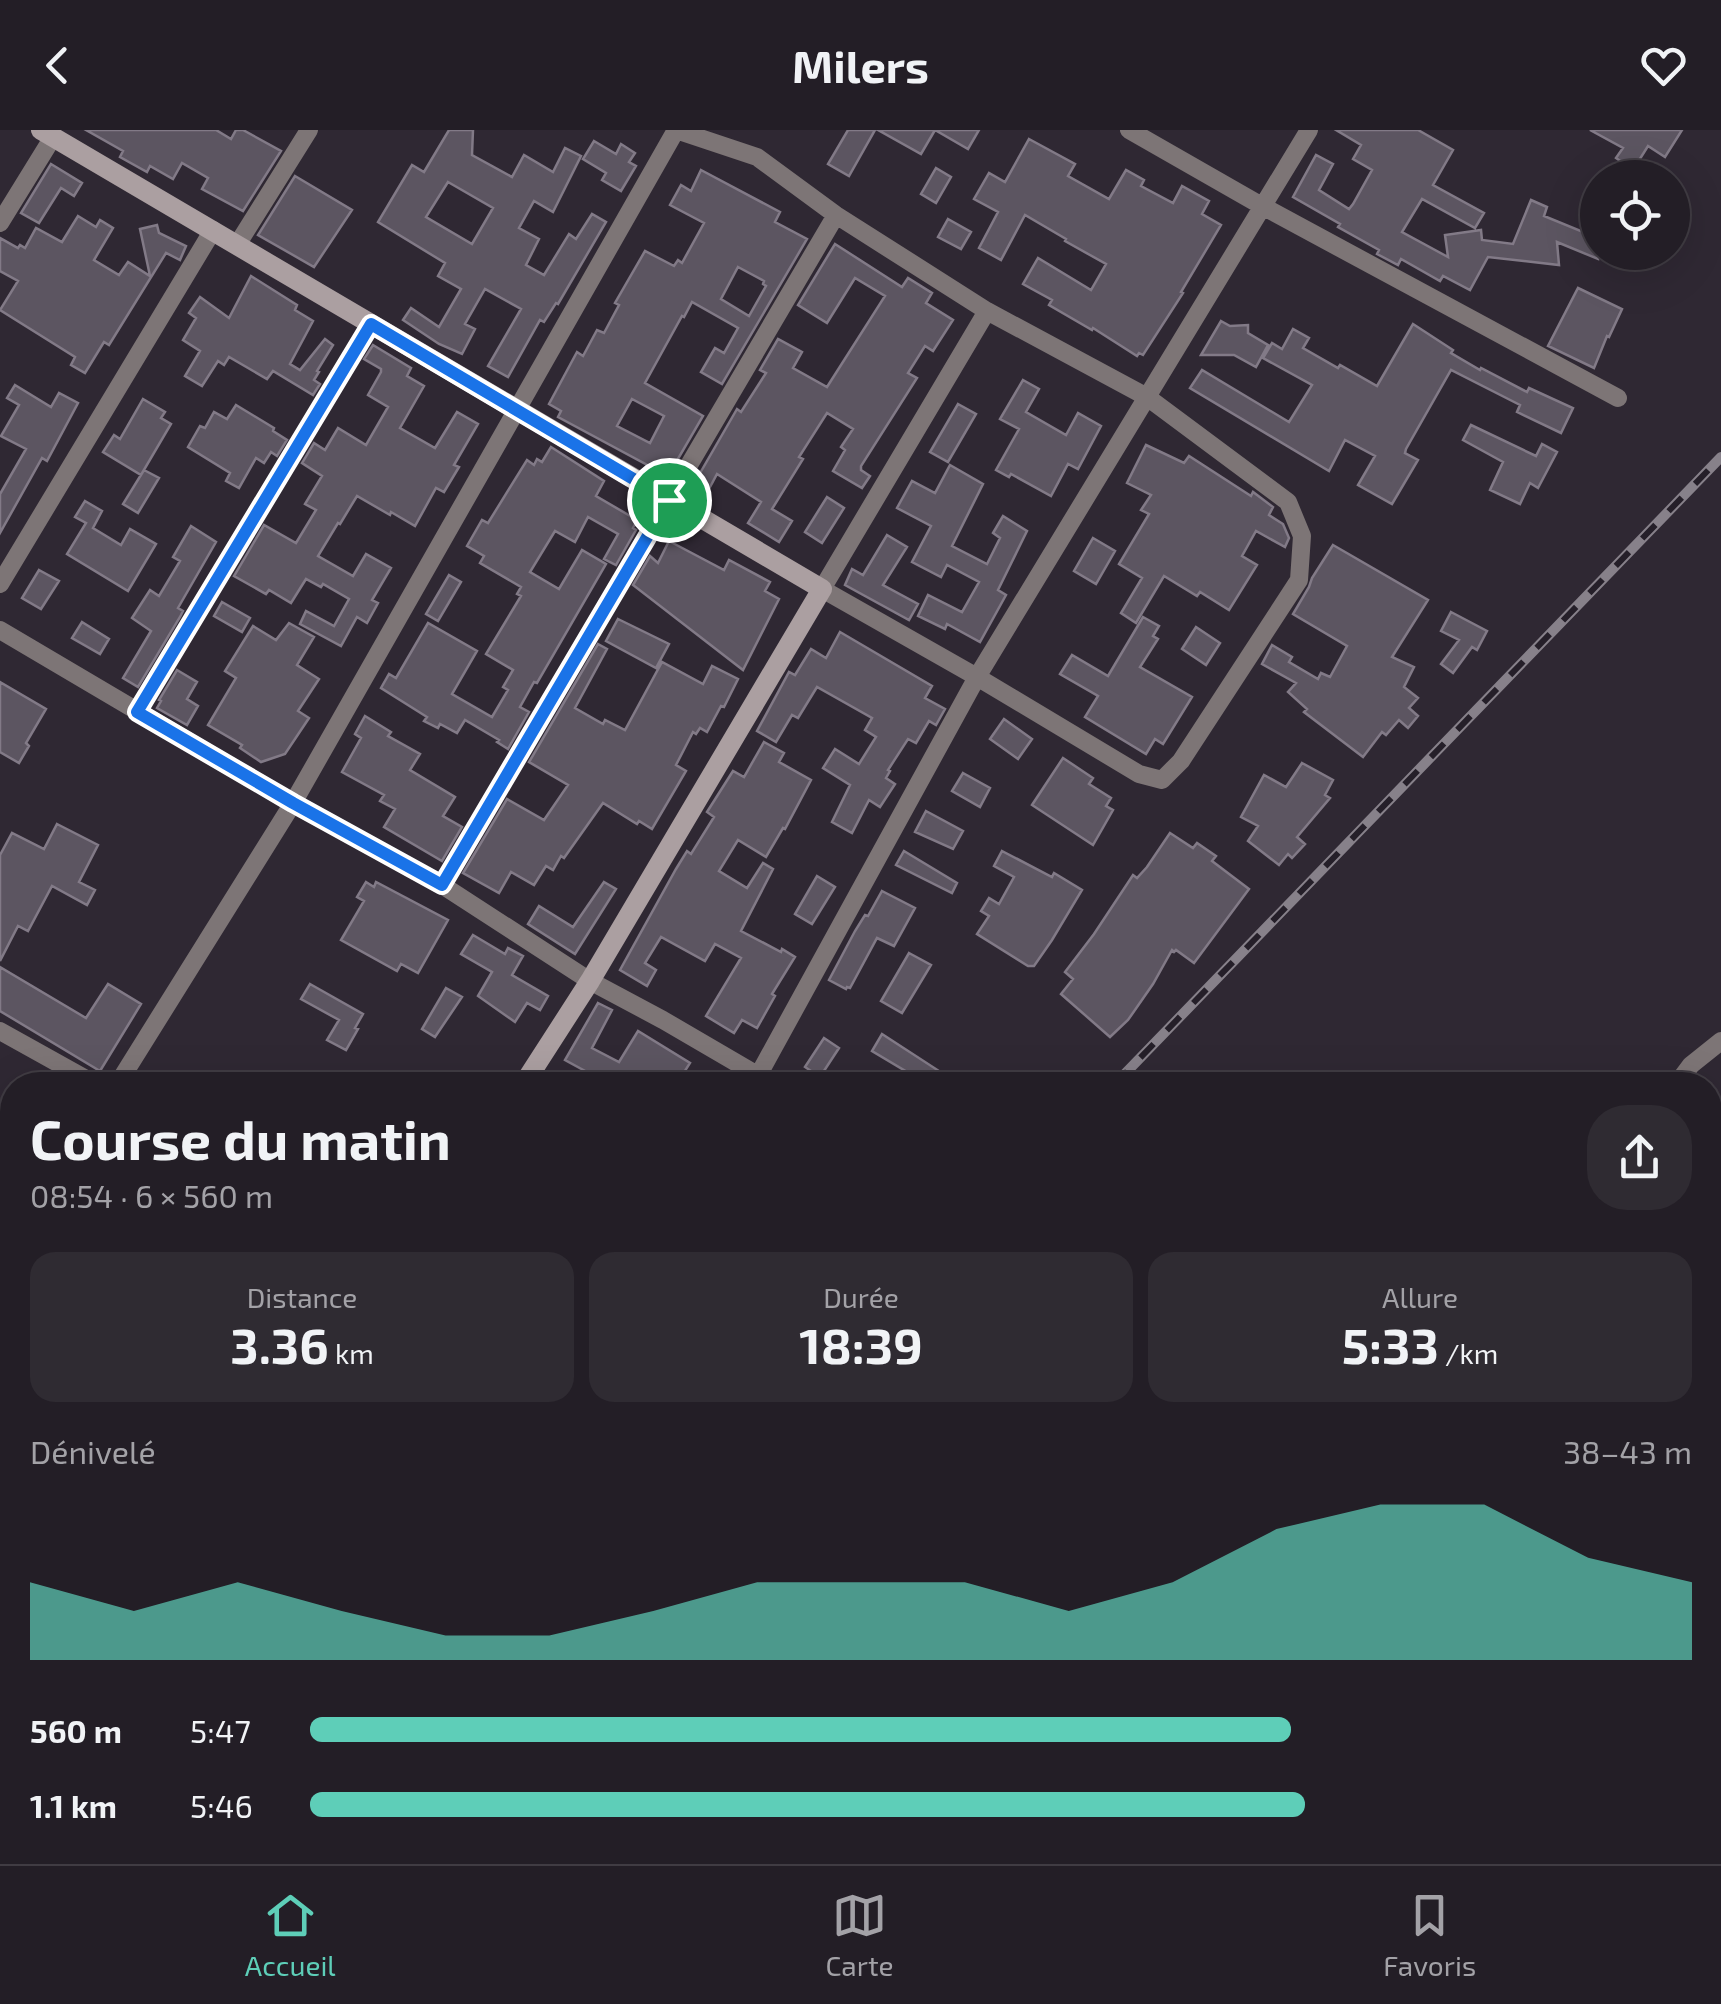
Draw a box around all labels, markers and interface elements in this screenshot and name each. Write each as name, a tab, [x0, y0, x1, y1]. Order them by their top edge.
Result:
icon: back	[30, 38, 85, 93]
text: Milers	[792, 38, 929, 92]
icon: heart	[1636, 38, 1691, 93]
map controls	[1580, 160, 1690, 270]
button: locate	[1580, 160, 1690, 270]
pin	[627, 458, 712, 543]
icon: arrive	[642, 473, 697, 528]
text: Course du matin	[30, 1105, 451, 1171]
button: share	[1587, 1105, 1692, 1210]
text: 08:54 · 6 × 560 m	[30, 1176, 273, 1214]
text: Distance	[247, 1280, 357, 1314]
text: Durée	[823, 1280, 899, 1314]
text: Allure	[1382, 1280, 1458, 1314]
text: 3.36	[230, 1314, 329, 1374]
text: 18:39	[799, 1314, 923, 1374]
text: 5:33	[1342, 1314, 1439, 1374]
text: km	[329, 1336, 374, 1370]
text: /km	[1439, 1336, 1498, 1370]
text: Dénivelé	[30, 1432, 156, 1470]
text: 38–43 m	[1563, 1432, 1692, 1470]
text: 560 m	[30, 1711, 122, 1749]
text: 5:47	[190, 1711, 251, 1749]
text: 1.1 km	[30, 1786, 117, 1824]
text: 5:46	[190, 1786, 253, 1824]
tab: Accueil	[245, 1888, 336, 1982]
tab: Carte	[825, 1888, 894, 1982]
tab: Favoris	[1383, 1888, 1476, 1982]

